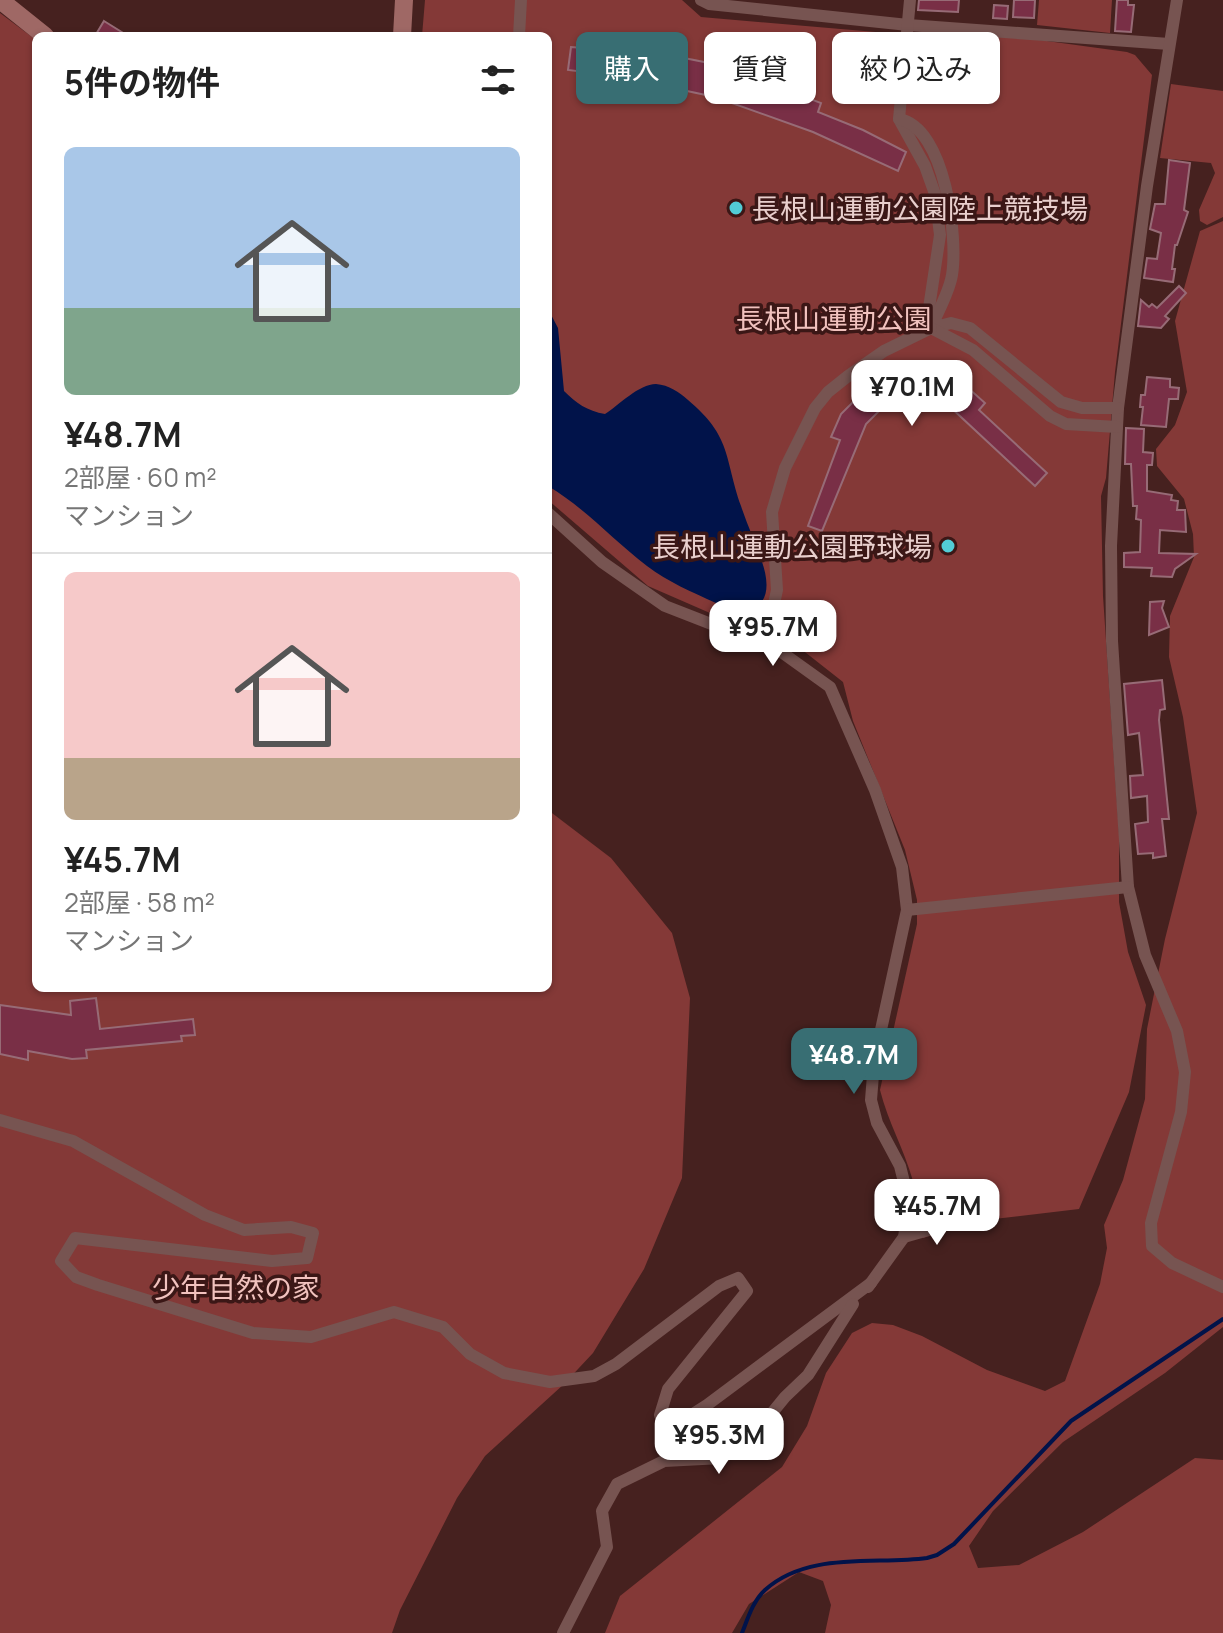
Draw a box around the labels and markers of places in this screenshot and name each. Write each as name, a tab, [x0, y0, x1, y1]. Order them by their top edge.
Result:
place label: 長根山運動公園陸上競技場	[752, 189, 1088, 227]
marker: 長根山運動公園陸上競技場	[727, 199, 745, 217]
pin: ¥70.1M	[847, 360, 977, 428]
place label: 長根山運動公園野球場	[652, 527, 932, 565]
marker: 長根山運動公園野球場	[939, 537, 957, 555]
pin: ¥95.7M	[708, 600, 838, 668]
pin: ¥48.7M	[789, 1028, 919, 1096]
pin: ¥45.7M	[872, 1179, 1002, 1247]
pin: ¥95.3M	[654, 1408, 784, 1476]

